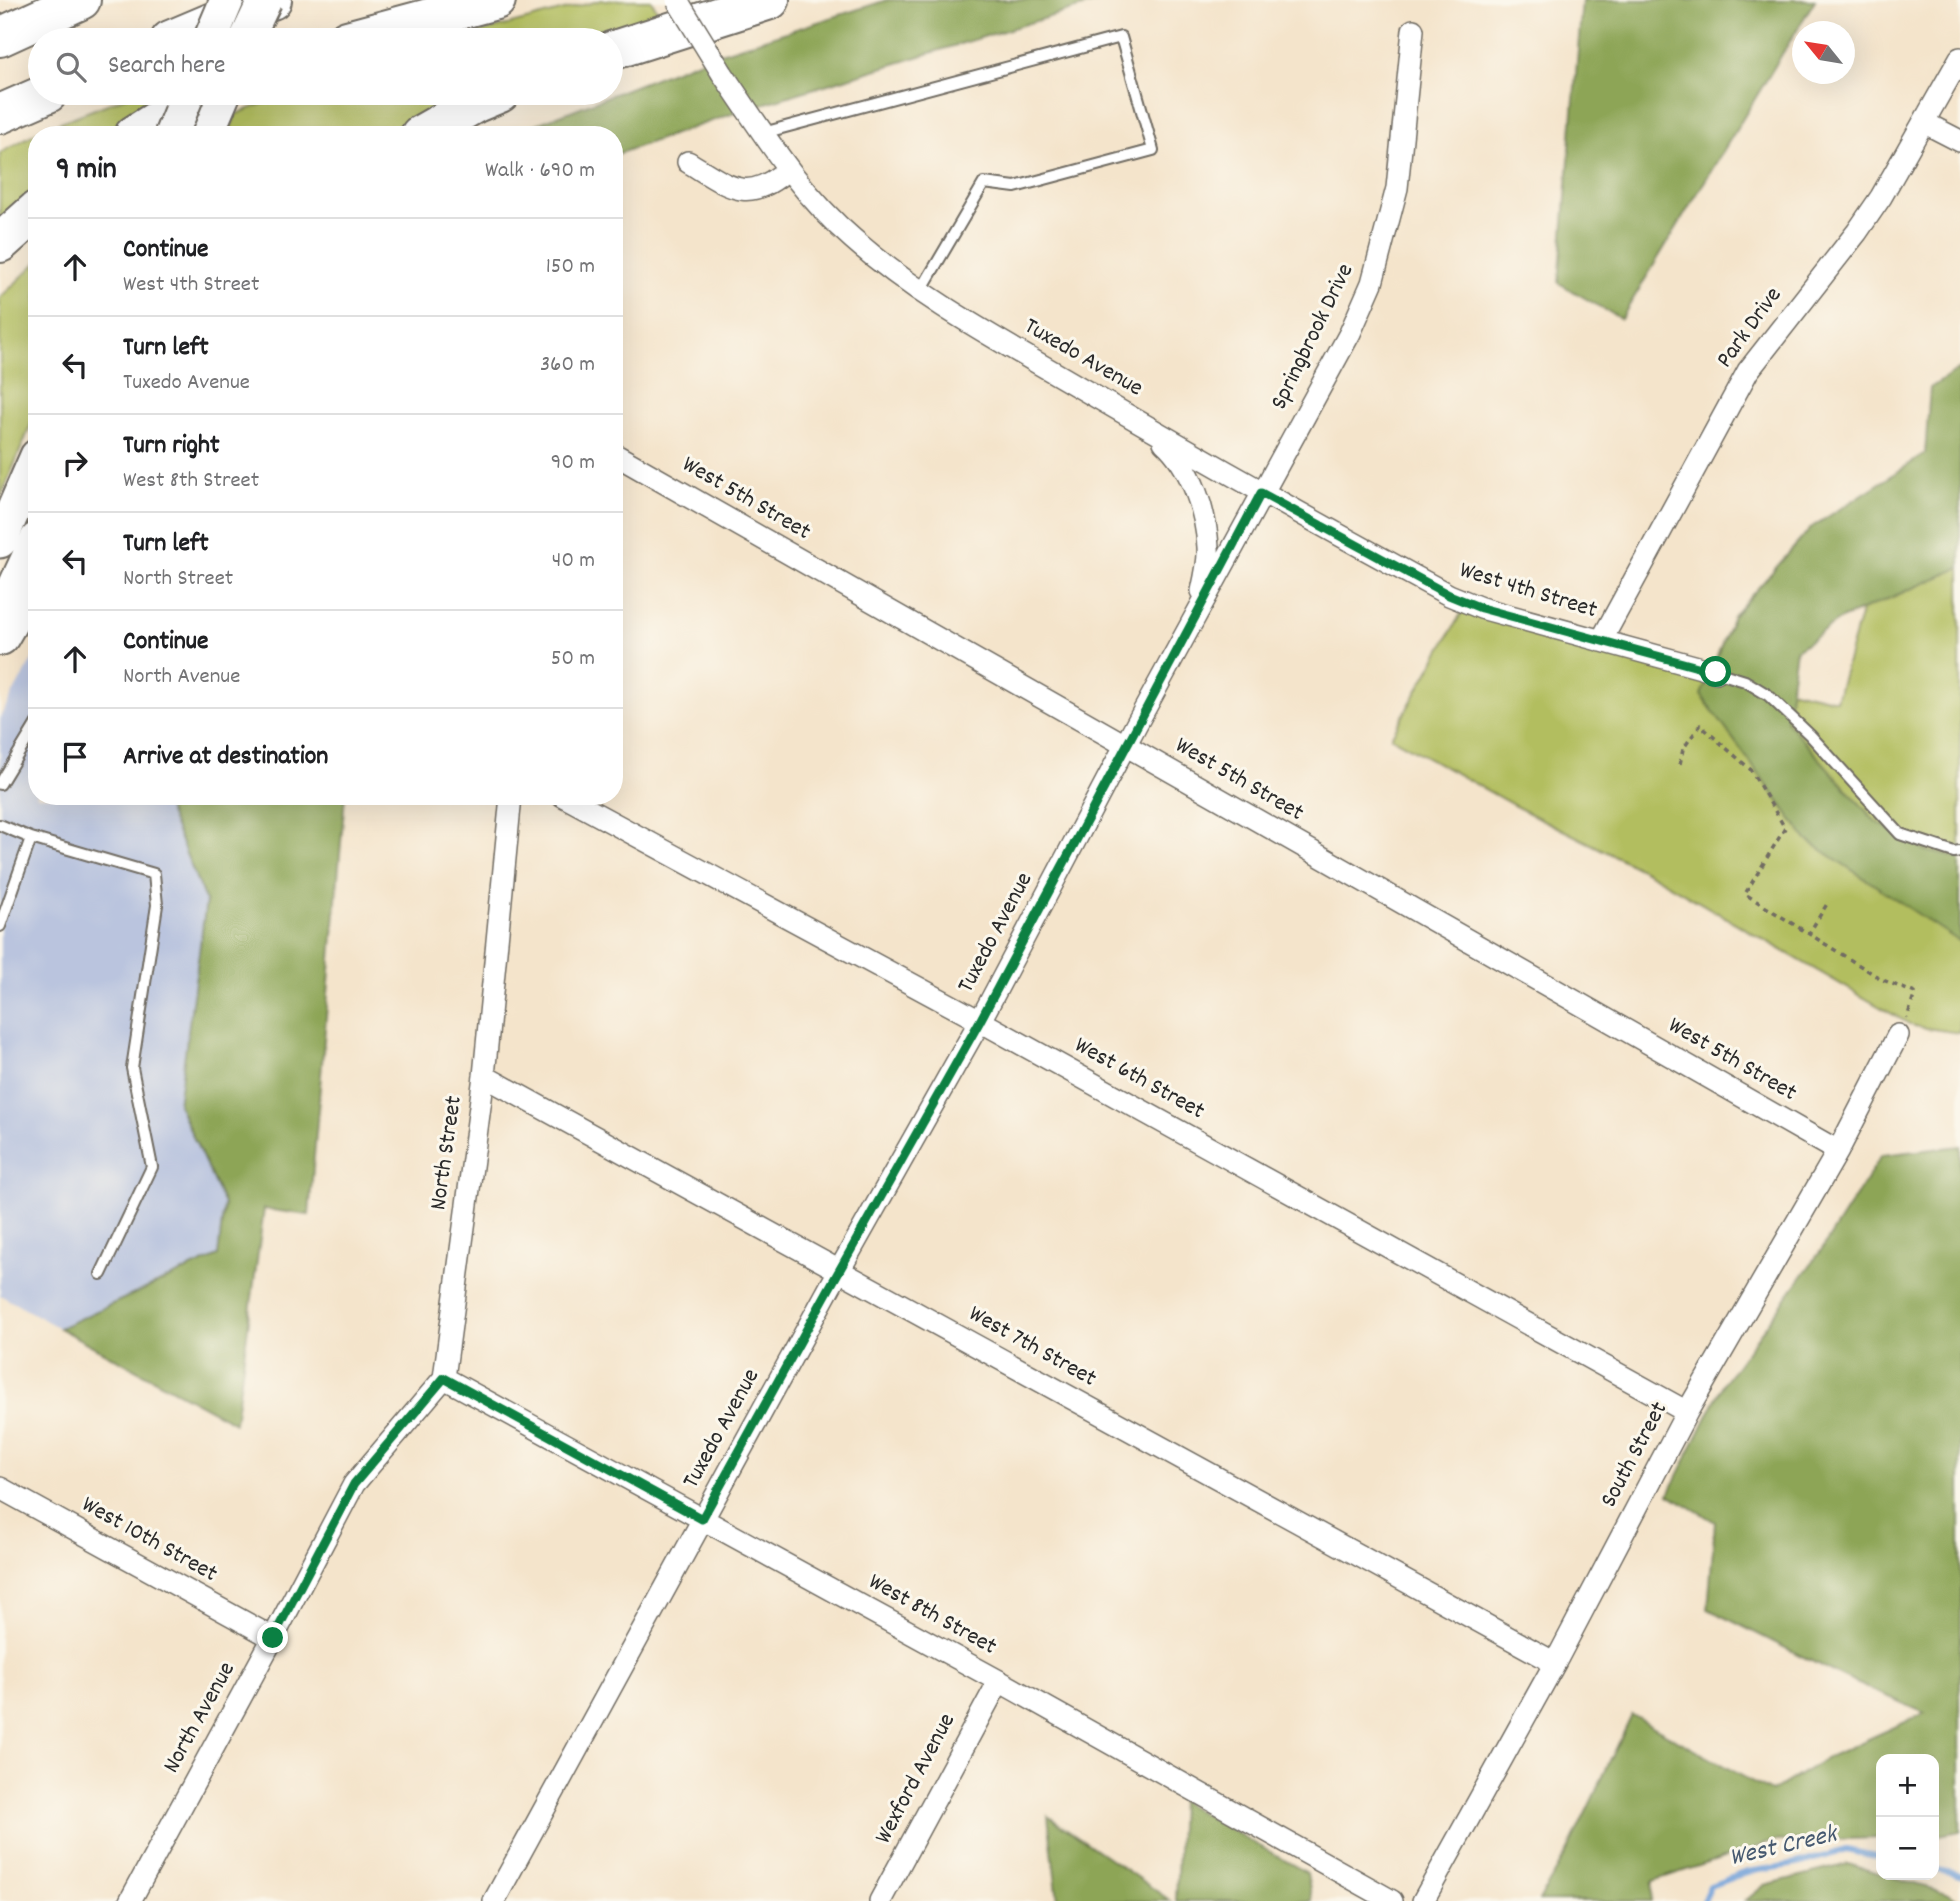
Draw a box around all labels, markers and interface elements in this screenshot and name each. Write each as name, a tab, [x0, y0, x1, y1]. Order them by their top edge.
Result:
north arrow	[1792, 21, 1855, 84]
search box	[28, 28, 623, 105]
icon: search	[52, 48, 90, 86]
text: Search here	[108, 48, 226, 85]
text: 9 min	[56, 150, 117, 193]
text: Walk · 690 m	[485, 155, 595, 188]
text: Continue	[123, 232, 208, 269]
icon: ahead	[56, 248, 94, 286]
text: 150 m	[546, 251, 595, 284]
street label: Springbrook Drive	[1263, 258, 1363, 416]
text: West 4th Street	[123, 269, 259, 302]
street label: Park Drive	[1709, 281, 1791, 375]
street label: Tuxedo Avenue	[1017, 310, 1149, 406]
text: Turn left	[123, 330, 209, 367]
icon: left	[56, 346, 94, 384]
text: 360 m	[540, 349, 595, 382]
text: Tuxedo Avenue	[123, 367, 250, 400]
text: Turn right	[123, 428, 220, 465]
icon: right	[56, 444, 94, 482]
text: 90 m	[551, 447, 595, 480]
street label: West 5th Street	[675, 448, 817, 550]
text: West 8th Street	[123, 465, 259, 498]
text: Turn left	[123, 526, 209, 563]
icon: left	[56, 542, 94, 580]
text: 40 m	[552, 545, 595, 578]
street label: West 4th Street	[1455, 554, 1601, 628]
text: North Street	[123, 563, 233, 596]
text: Continue	[123, 624, 208, 661]
icon: ahead	[56, 640, 94, 678]
text: 50 m	[551, 643, 595, 676]
route start	[1700, 656, 1731, 687]
text: North Avenue	[123, 661, 240, 694]
street label: West 5th Street	[1168, 729, 1310, 831]
icon: arrive	[56, 738, 94, 776]
text: Arrive at destination	[123, 739, 328, 776]
street label: Tuxedo Avenue	[950, 867, 1042, 999]
street label: West 5th Street	[1661, 1009, 1803, 1111]
street label: West 6th Street	[1068, 1029, 1210, 1129]
street label: North Street	[422, 1094, 472, 1212]
street label: West 7th Street	[962, 1298, 1102, 1396]
street label: Tuxedo Avenue	[675, 1363, 769, 1495]
street label: South Street	[1593, 1396, 1677, 1514]
street label: West 10th Street	[75, 1489, 223, 1591]
street label: West 8th Street	[862, 1566, 1002, 1664]
route end	[257, 1622, 288, 1653]
street label: North Avenue	[155, 1656, 245, 1780]
street label: Wexford Avenue	[867, 1708, 965, 1850]
map controls	[1876, 1754, 1939, 1880]
button: +	[1876, 1754, 1939, 1817]
water label: West Creek	[1726, 1816, 1842, 1877]
button: −	[1876, 1817, 1939, 1880]

